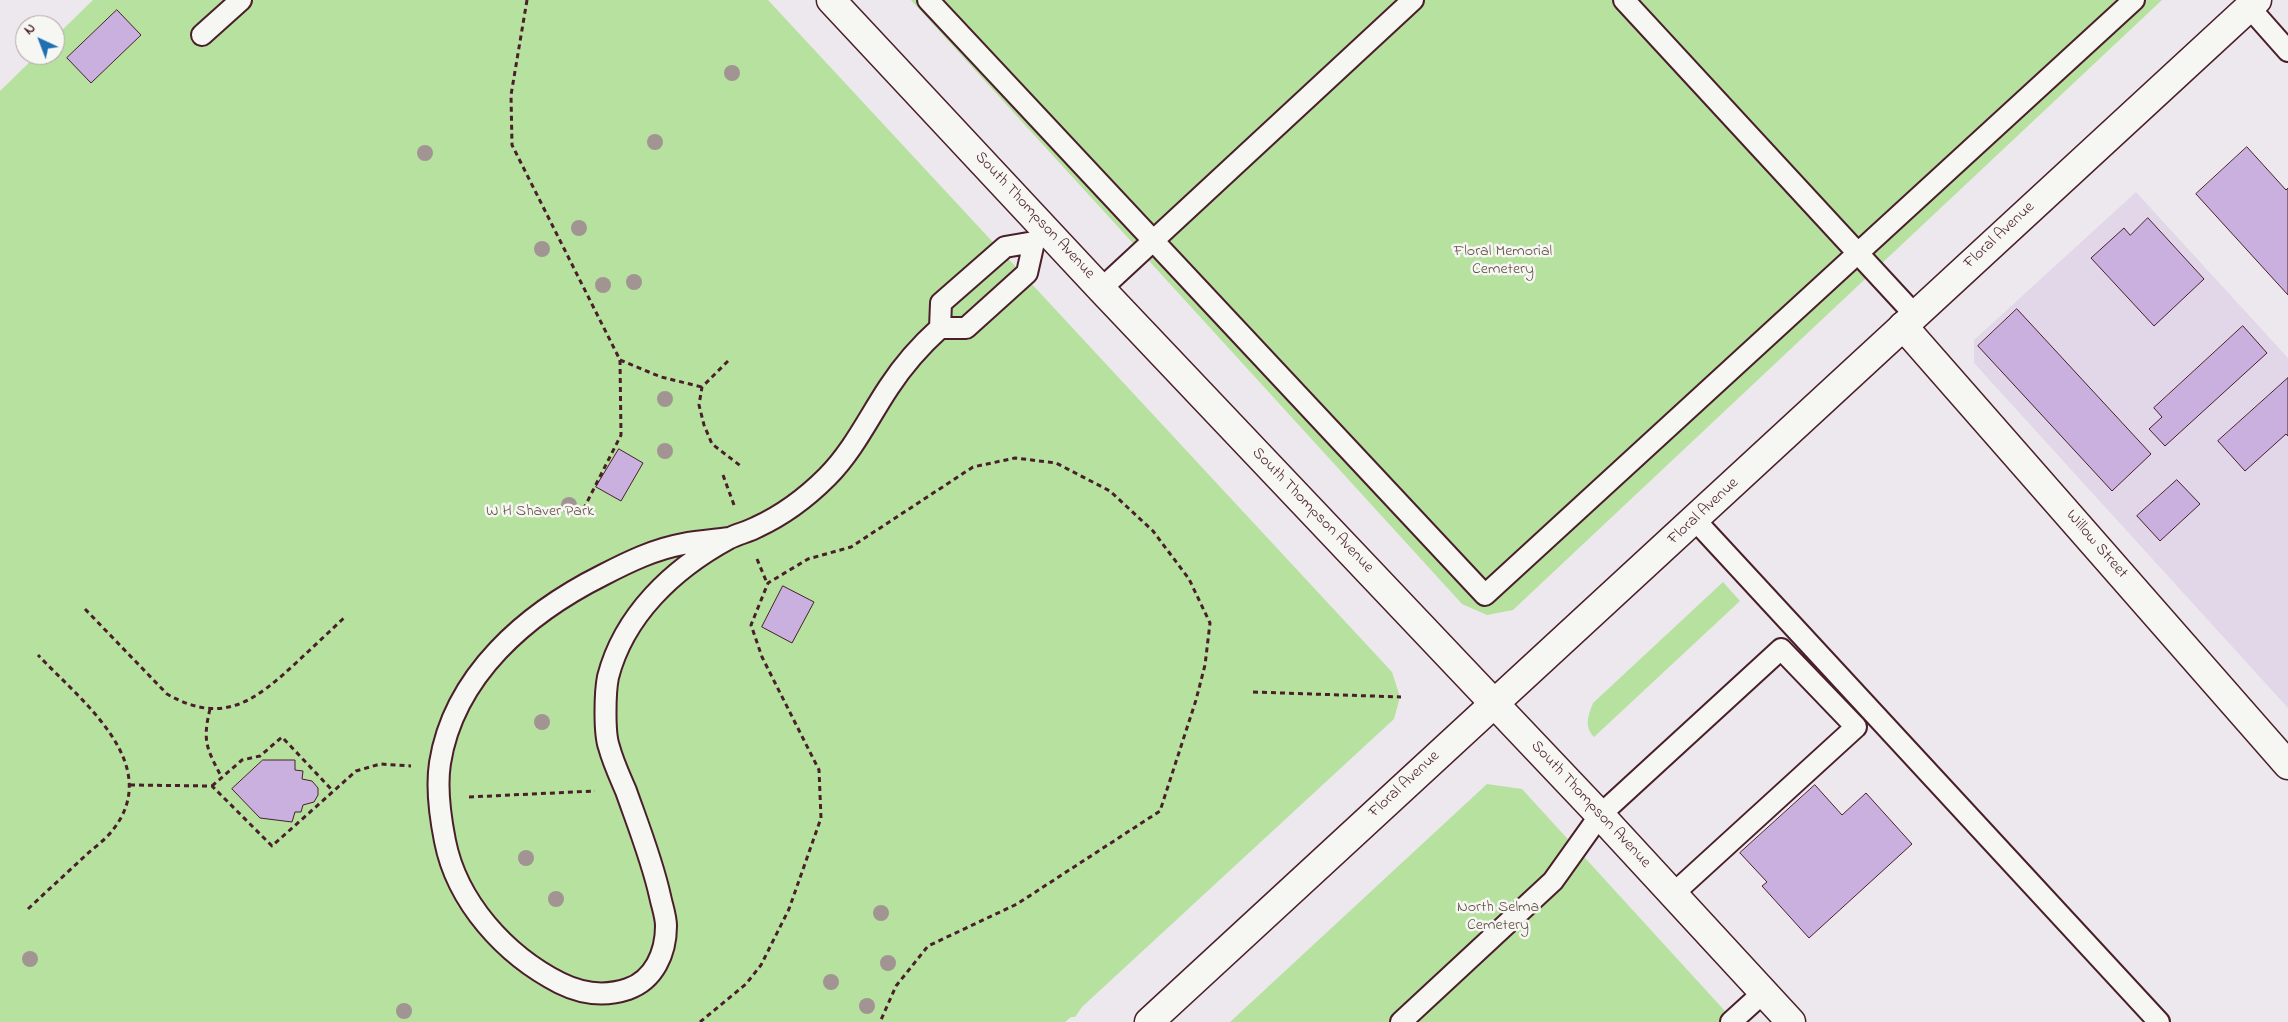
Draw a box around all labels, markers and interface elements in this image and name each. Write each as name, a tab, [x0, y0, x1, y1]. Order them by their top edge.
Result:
north arrow	[15, 15, 65, 65]
text: N	[19, 18, 41, 40]
street label: South Thompson Avenue	[970, 148, 1098, 284]
street label: Floral Avenue	[1961, 198, 2039, 274]
park label: Floral Memorial Cemetery	[1454, 242, 1552, 280]
street label: South Thompson Avenue	[1247, 444, 1377, 578]
street label: Floral Avenue	[1665, 474, 1743, 550]
park label: W H Shaver Park	[486, 502, 594, 522]
street label: Willow Street	[2061, 507, 2131, 583]
street label: South Thompson Avenue	[1526, 737, 1654, 873]
street label: Floral Avenue	[1366, 747, 1444, 823]
park label: North Selma Cemetery	[1457, 898, 1539, 936]

